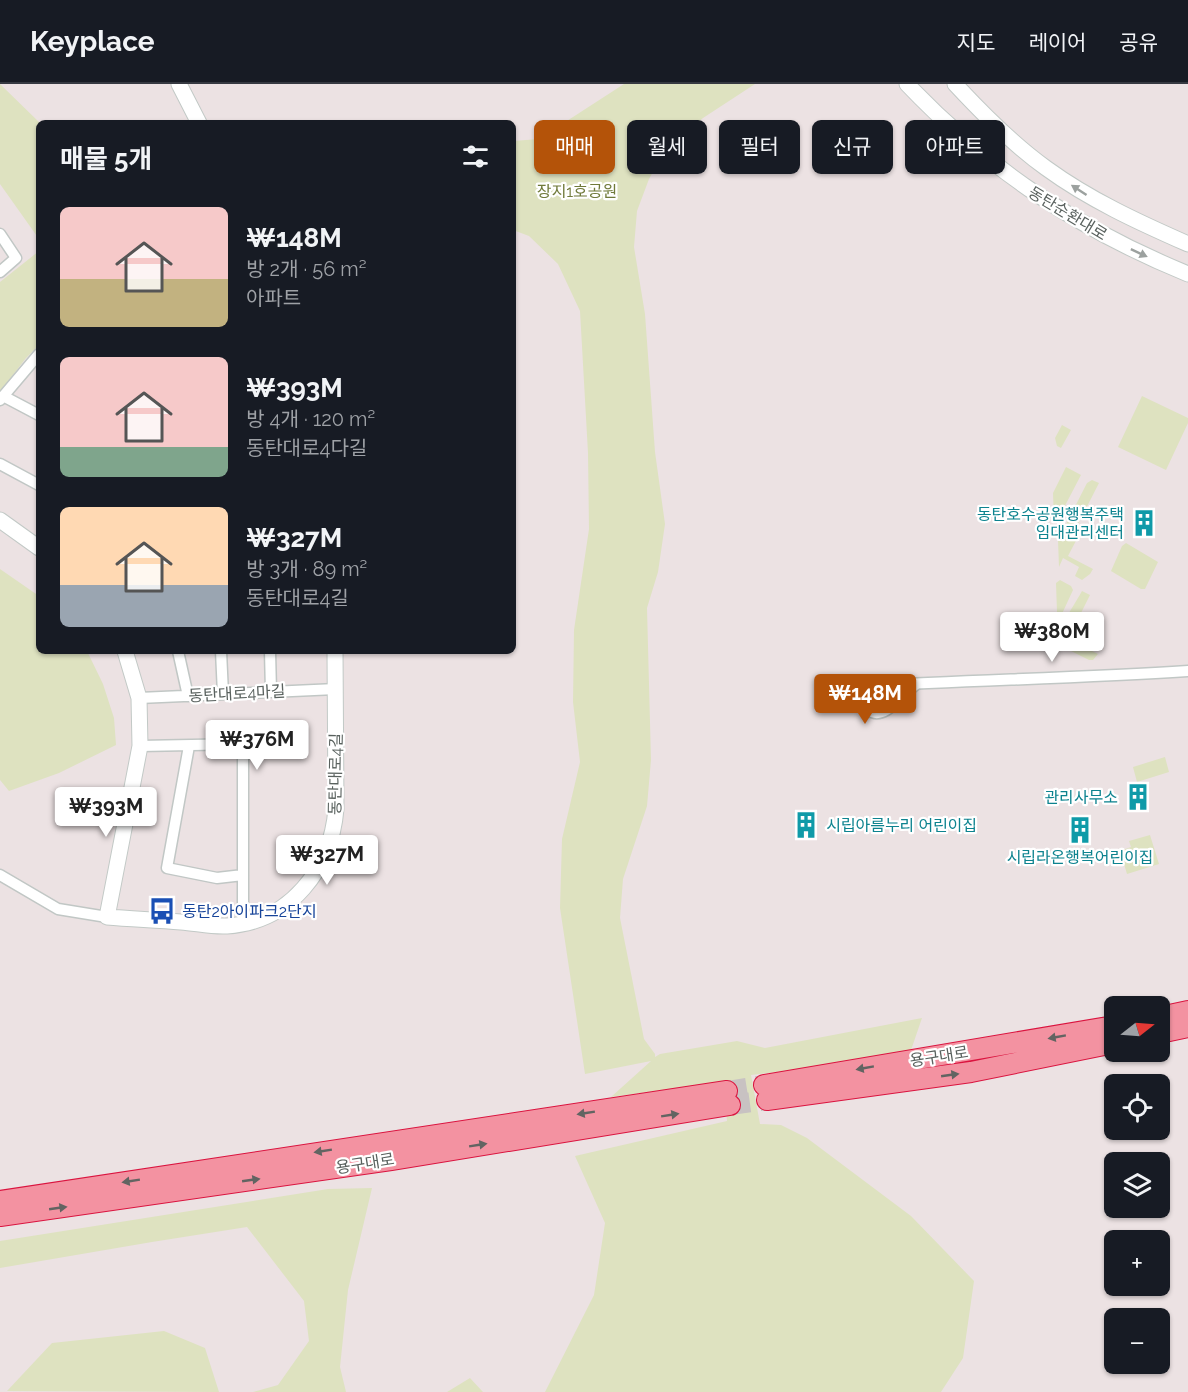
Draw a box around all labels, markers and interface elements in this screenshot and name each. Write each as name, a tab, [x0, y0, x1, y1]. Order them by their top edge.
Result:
text: Keyplace	[30, 25, 155, 58]
text: 지도	[957, 30, 995, 55]
text: 레이어	[1028, 30, 1086, 55]
text: 공유	[1119, 30, 1158, 55]
chip: 매매	[534, 120, 615, 174]
chip: 월세	[627, 120, 707, 174]
chip: 필터	[719, 120, 800, 174]
chip: 신규	[812, 120, 893, 174]
chip: 아파트	[905, 120, 1005, 174]
icon: filters	[459, 140, 492, 173]
text: 매물 5개	[60, 144, 152, 174]
park label: 장지1호공원	[537, 182, 617, 201]
street label: 동탄순환대로	[1025, 183, 1111, 244]
one-way arrow	[1071, 184, 1088, 195]
text: ₩148M	[246, 223, 342, 253]
icon: home	[108, 231, 180, 303]
one-way arrow	[1131, 249, 1148, 258]
text: 방 2개 · 56 m²	[246, 257, 367, 281]
text: 아파트	[246, 286, 301, 310]
text: ₩393M	[246, 373, 343, 403]
icon: home	[108, 381, 180, 453]
text: 방 4개 · 120 m²	[246, 407, 375, 431]
text: 동탄대로4다길	[246, 436, 367, 460]
place label: 동탄호수공원행복주택 임대관리센터	[977, 505, 1124, 542]
building icon: 동탄호수공원행복주택 임대관리센터	[1129, 508, 1159, 538]
text: ₩327M	[246, 523, 342, 553]
icon: home	[108, 531, 180, 603]
text: 방 3개 · 89 m²	[246, 557, 367, 581]
text: 동탄대로4길	[246, 586, 349, 610]
pin: ₩380M	[1010, 612, 1094, 663]
text: ₩380M	[1014, 619, 1090, 643]
pin: ₩148M	[823, 674, 907, 725]
street label: 동탄대로4마길	[188, 681, 286, 706]
text: ₩148M	[828, 681, 902, 705]
pin: ₩376M	[215, 720, 299, 771]
text: ₩376M	[220, 727, 294, 751]
street label: 동탄대로4길	[325, 733, 346, 815]
building icon: 관리사무소	[1123, 782, 1153, 812]
pin: ₩393M	[64, 787, 148, 838]
place label: 관리사무소	[1044, 788, 1118, 807]
text: ₩393M	[69, 794, 143, 818]
building icon: 시립아름누리 어린이집	[791, 810, 821, 840]
building icon: 시립라온행복어린이집	[1065, 815, 1095, 845]
place label: 시립아름누리 어린이집	[826, 816, 977, 835]
pin: ₩327M	[285, 835, 369, 886]
text: ₩327M	[290, 842, 364, 866]
place label: 시립라온행복어린이집	[1006, 848, 1154, 867]
bus stop icon: 동탄2아이파크2단지	[147, 896, 177, 926]
place label: 동탄2아이파크2단지	[182, 902, 316, 921]
north arrow	[1104, 996, 1170, 1062]
map controls	[1104, 996, 1170, 1374]
one-way arrow	[1047, 1032, 1066, 1041]
street label: 용구대로	[909, 1042, 970, 1070]
one-way arrow	[855, 1064, 874, 1073]
one-way arrow	[940, 1070, 959, 1080]
button: locate	[1104, 1074, 1170, 1140]
one-way arrow	[576, 1108, 595, 1117]
one-way arrow	[661, 1110, 680, 1119]
one-way arrow	[468, 1141, 487, 1150]
one-way arrow	[314, 1147, 333, 1156]
street label: 용구대로	[335, 1149, 396, 1177]
button: layers	[1104, 1152, 1170, 1218]
one-way arrow	[241, 1175, 260, 1184]
one-way arrow	[121, 1176, 140, 1185]
one-way arrow	[49, 1203, 68, 1212]
button: +	[1104, 1230, 1170, 1296]
button: −	[1104, 1308, 1170, 1374]

